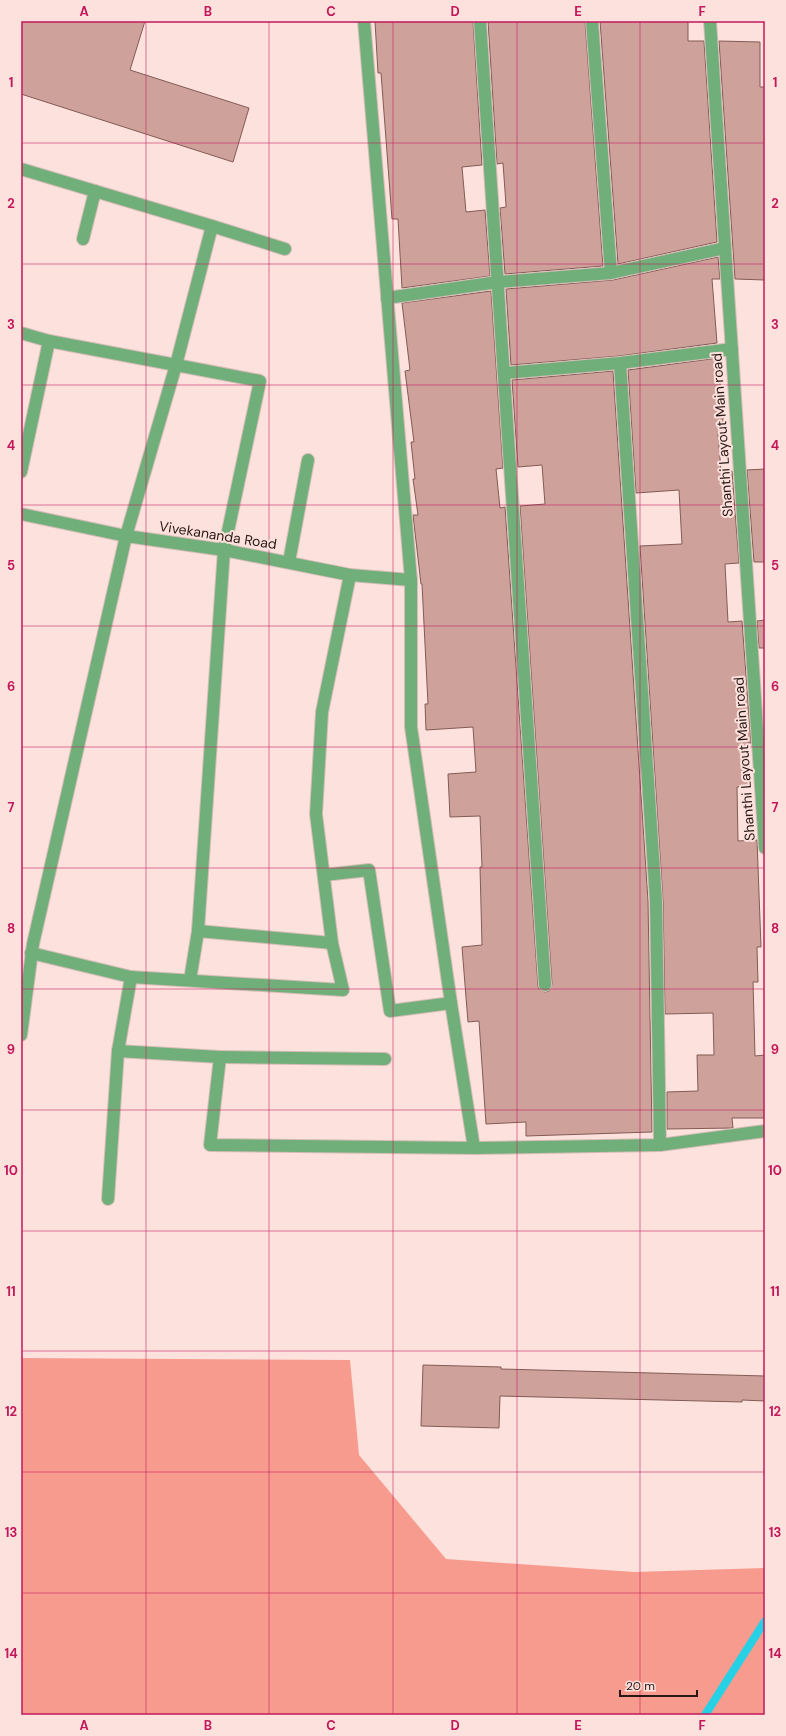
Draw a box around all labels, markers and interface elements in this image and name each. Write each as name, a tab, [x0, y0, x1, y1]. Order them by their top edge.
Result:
text: A	[79, 3, 89, 20]
text: B	[204, 3, 212, 20]
text: C	[326, 3, 336, 20]
text: D	[450, 3, 460, 20]
text: E	[574, 3, 582, 20]
text: F	[698, 3, 706, 20]
text: 1	[9, 74, 13, 91]
text: 1	[773, 74, 777, 91]
text: 2	[7, 195, 15, 212]
text: 2	[771, 195, 779, 212]
text: 3	[7, 316, 15, 333]
text: 3	[771, 316, 779, 333]
street label: Shanthi Layout Main road	[707, 353, 737, 517]
text: 4	[7, 437, 15, 454]
text: 4	[771, 437, 779, 454]
street label: Vivekananda Road	[158, 517, 278, 553]
text: 5	[7, 557, 15, 574]
text: 5	[771, 557, 779, 574]
street label: Shanthi Layout Main road	[729, 677, 759, 841]
text: 6	[7, 678, 15, 695]
text: 6	[771, 678, 779, 695]
text: 7	[8, 799, 15, 816]
text: 7	[772, 799, 779, 816]
text: 8	[7, 920, 15, 937]
text: 8	[771, 920, 779, 937]
text: 9	[7, 1041, 15, 1058]
text: 9	[771, 1041, 779, 1058]
text: 10	[4, 1162, 18, 1179]
text: 10	[768, 1162, 782, 1179]
text: 11	[6, 1283, 16, 1300]
text: 11	[770, 1283, 780, 1300]
text: 12	[5, 1403, 17, 1420]
text: 12	[769, 1403, 781, 1420]
text: 13	[5, 1524, 17, 1541]
text: 13	[769, 1524, 781, 1541]
text: 14	[4, 1645, 18, 1662]
text: 14	[768, 1645, 782, 1662]
scale bar	[620, 1672, 697, 1698]
text: 20 m	[626, 1678, 655, 1694]
text: A	[79, 1717, 89, 1734]
text: B	[204, 1717, 212, 1734]
text: C	[326, 1717, 336, 1734]
text: D	[450, 1717, 460, 1734]
text: E	[574, 1717, 582, 1734]
text: F	[698, 1717, 706, 1734]

